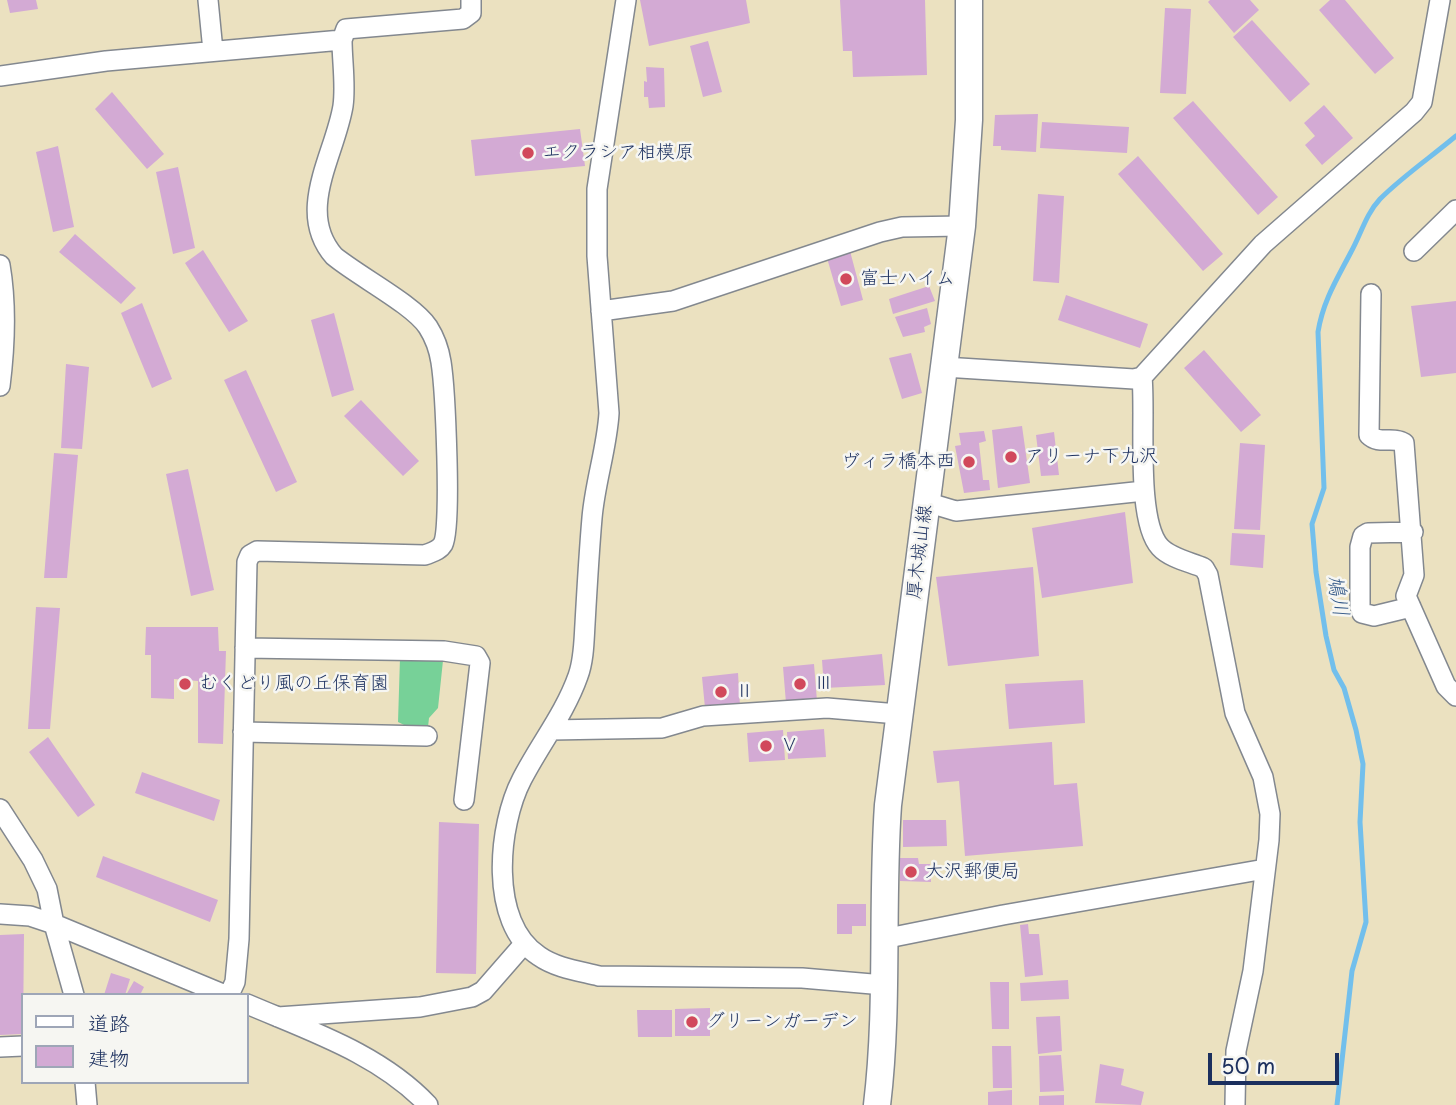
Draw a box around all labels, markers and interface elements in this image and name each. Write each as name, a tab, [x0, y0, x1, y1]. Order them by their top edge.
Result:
place label: エクラシア相模原	[542, 142, 694, 164]
marker: エクラシア相模原	[520, 145, 536, 161]
place label: 富士ハイム	[860, 268, 955, 290]
marker: 富士ハイム	[838, 271, 854, 287]
place label: アリーナ下九沢	[1025, 446, 1158, 468]
marker: アリーナ下九沢	[1003, 449, 1019, 465]
place label: ヴィラ橋本西	[841, 451, 955, 473]
marker: ヴィラ橋本西	[961, 454, 977, 470]
street label: 厚木城山線	[903, 503, 937, 601]
water label: 鳩川	[1321, 573, 1353, 619]
place label: むくどり風の丘保育園	[199, 673, 389, 695]
place label: Ⅲ	[814, 673, 833, 695]
marker: むくどり風の丘保育園	[177, 676, 193, 692]
marker: Ⅲ	[792, 676, 808, 692]
place label: Ⅱ	[735, 681, 754, 703]
marker: Ⅱ	[713, 684, 729, 700]
place label: Ⅴ	[780, 735, 799, 757]
marker: Ⅴ	[758, 738, 774, 754]
place label: 大沢郵便局	[925, 861, 1020, 883]
marker: 大沢郵便局	[903, 864, 919, 880]
legend	[21, 993, 248, 1084]
text: 道路	[88, 1006, 130, 1038]
place label: グリーンガーデン	[706, 1011, 858, 1033]
marker: グリーンガーデン	[684, 1014, 700, 1030]
scale bar	[1211, 1038, 1342, 1082]
text: 建物	[88, 1041, 130, 1073]
text: 50 m	[1221, 1049, 1275, 1081]

